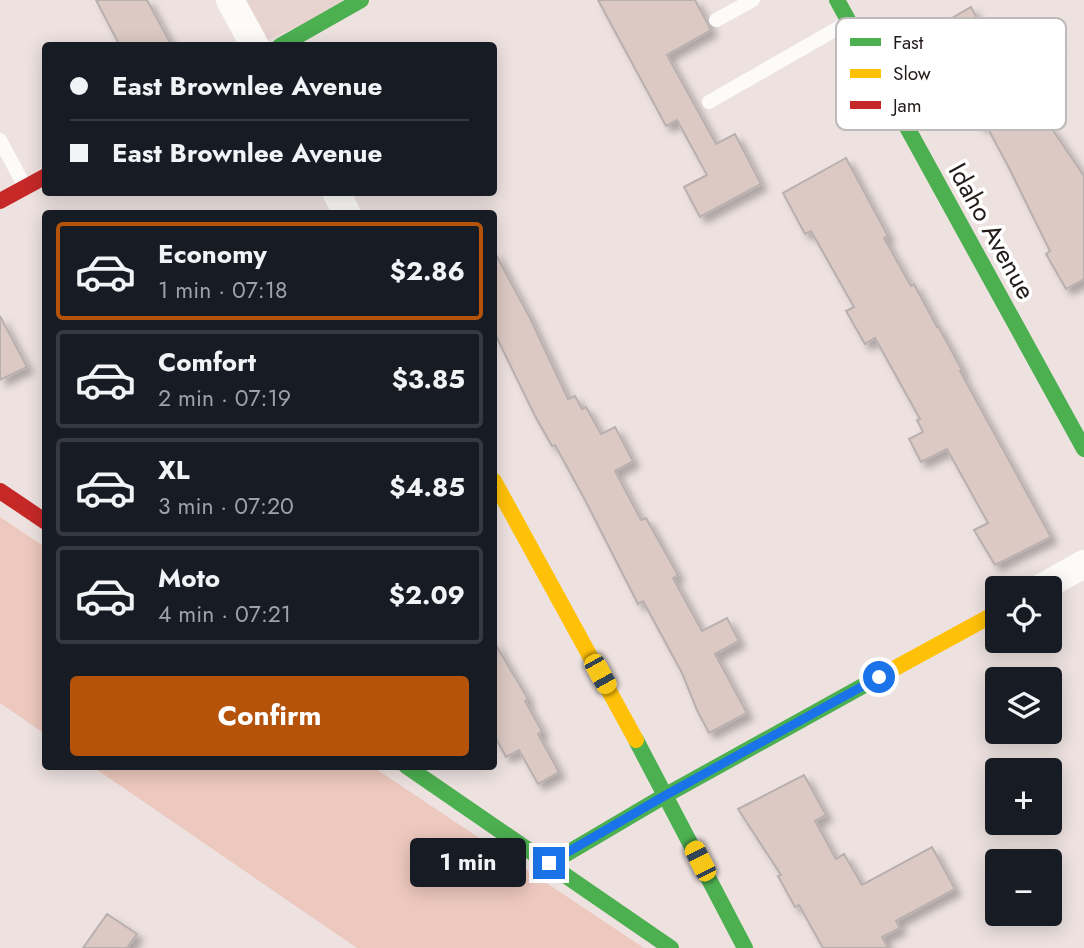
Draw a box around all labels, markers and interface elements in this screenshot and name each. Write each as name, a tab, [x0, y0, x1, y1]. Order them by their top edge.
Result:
legend	[836, 18, 1066, 130]
text: Fast	[893, 29, 924, 56]
text: Slow	[893, 60, 931, 87]
text: East Brownlee Avenue	[112, 67, 382, 105]
text: Jam	[890, 92, 922, 119]
text: East Brownlee Avenue	[112, 134, 382, 172]
street label: Idaho Avenue	[939, 156, 1045, 306]
text: Economy	[158, 235, 267, 273]
icon: car	[74, 240, 137, 303]
text: $2.86	[390, 252, 465, 290]
text: 1 min · 07:18	[158, 273, 288, 307]
text: Comfort	[158, 343, 256, 381]
icon: car	[74, 348, 137, 411]
text: $3.85	[392, 360, 465, 398]
text: 2 min · 07:19	[158, 381, 291, 415]
text: XL	[158, 451, 190, 489]
icon: car	[74, 456, 137, 519]
text: $4.85	[389, 468, 465, 506]
text: 3 min · 07:20	[158, 489, 294, 523]
text: Moto	[158, 559, 220, 597]
icon: car	[74, 564, 137, 627]
text: $2.09	[389, 576, 465, 614]
map controls	[985, 576, 1062, 926]
button: locate	[985, 576, 1062, 653]
text: 4 min · 07:21	[158, 597, 291, 631]
car	[581, 651, 620, 697]
route start	[863, 661, 895, 693]
button: layers	[985, 667, 1062, 744]
button: Confirm	[70, 676, 469, 756]
button: +	[985, 758, 1062, 835]
callout: 1 min	[409, 838, 524, 888]
car	[682, 838, 719, 884]
text: 1 min	[439, 845, 497, 879]
route end	[533, 847, 565, 879]
button: −	[985, 849, 1062, 926]

